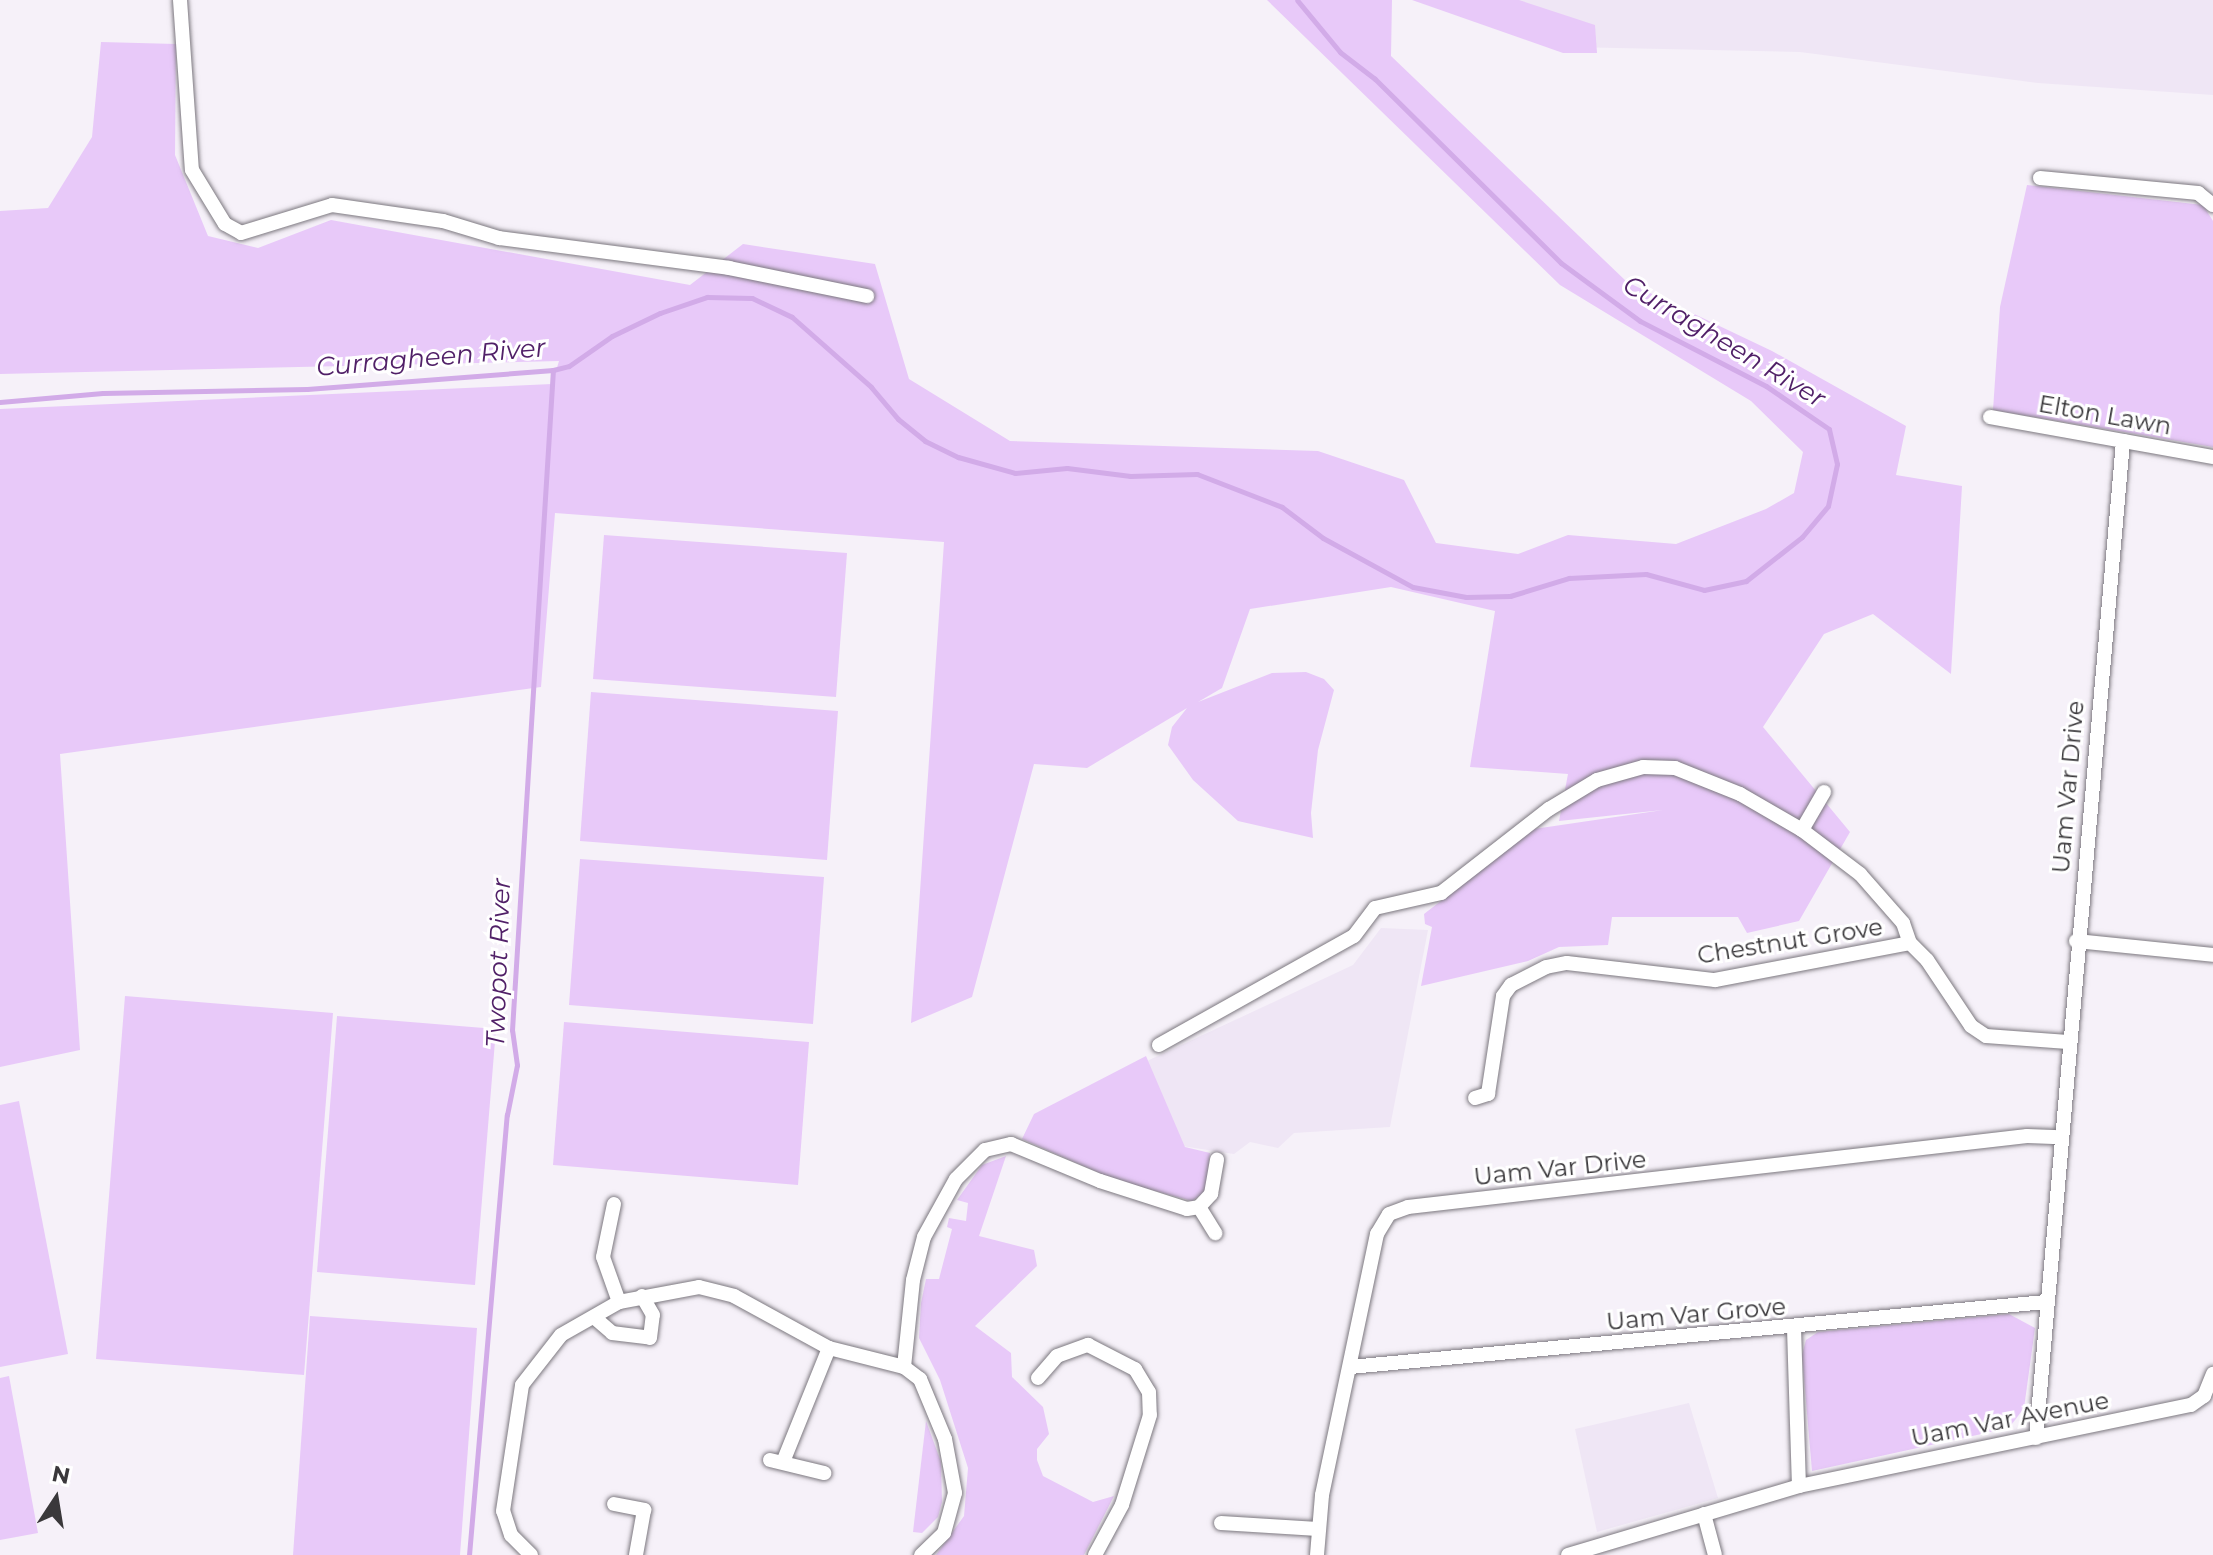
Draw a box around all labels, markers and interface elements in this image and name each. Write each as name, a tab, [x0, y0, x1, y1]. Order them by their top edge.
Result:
water label: Curragheen River	[1617, 269, 1831, 415]
water label: Curragheen River	[315, 332, 547, 384]
street label: Elton Lawn	[2036, 389, 2174, 441]
street label: Uam Var Drive	[2046, 699, 2090, 875]
water label: Twopot River	[480, 878, 518, 1048]
street label: Chestnut Grove	[1695, 912, 1885, 970]
street label: Uam Var Drive	[1472, 1145, 1648, 1191]
street label: Uam Var Grove	[1605, 1292, 1787, 1336]
street label: Uam Var Avenue	[1909, 1386, 2111, 1452]
north arrow	[16, 1459, 96, 1539]
text: N	[50, 1460, 73, 1490]

